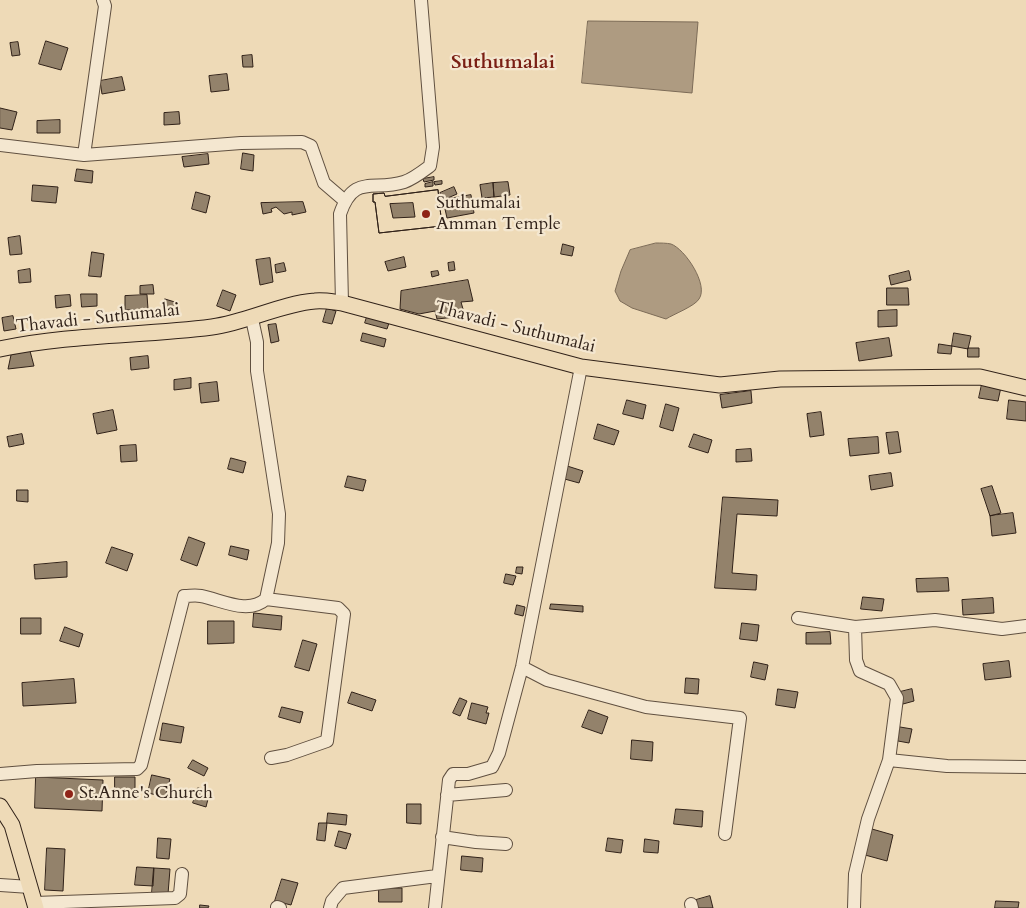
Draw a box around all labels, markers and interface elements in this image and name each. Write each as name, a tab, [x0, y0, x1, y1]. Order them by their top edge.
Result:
district label: Suthumalai	[451, 51, 555, 75]
place label: Suthumalai Amman Temple	[436, 193, 561, 235]
marker: Suthumalai Amman Temple	[420, 208, 432, 220]
street label: Thavadi - Suthumalai	[432, 298, 598, 358]
street label: Thavadi - Suthumalai	[15, 300, 181, 338]
place label: St.Anne's Church	[79, 783, 213, 805]
marker: St.Anne's Church	[63, 788, 75, 800]

